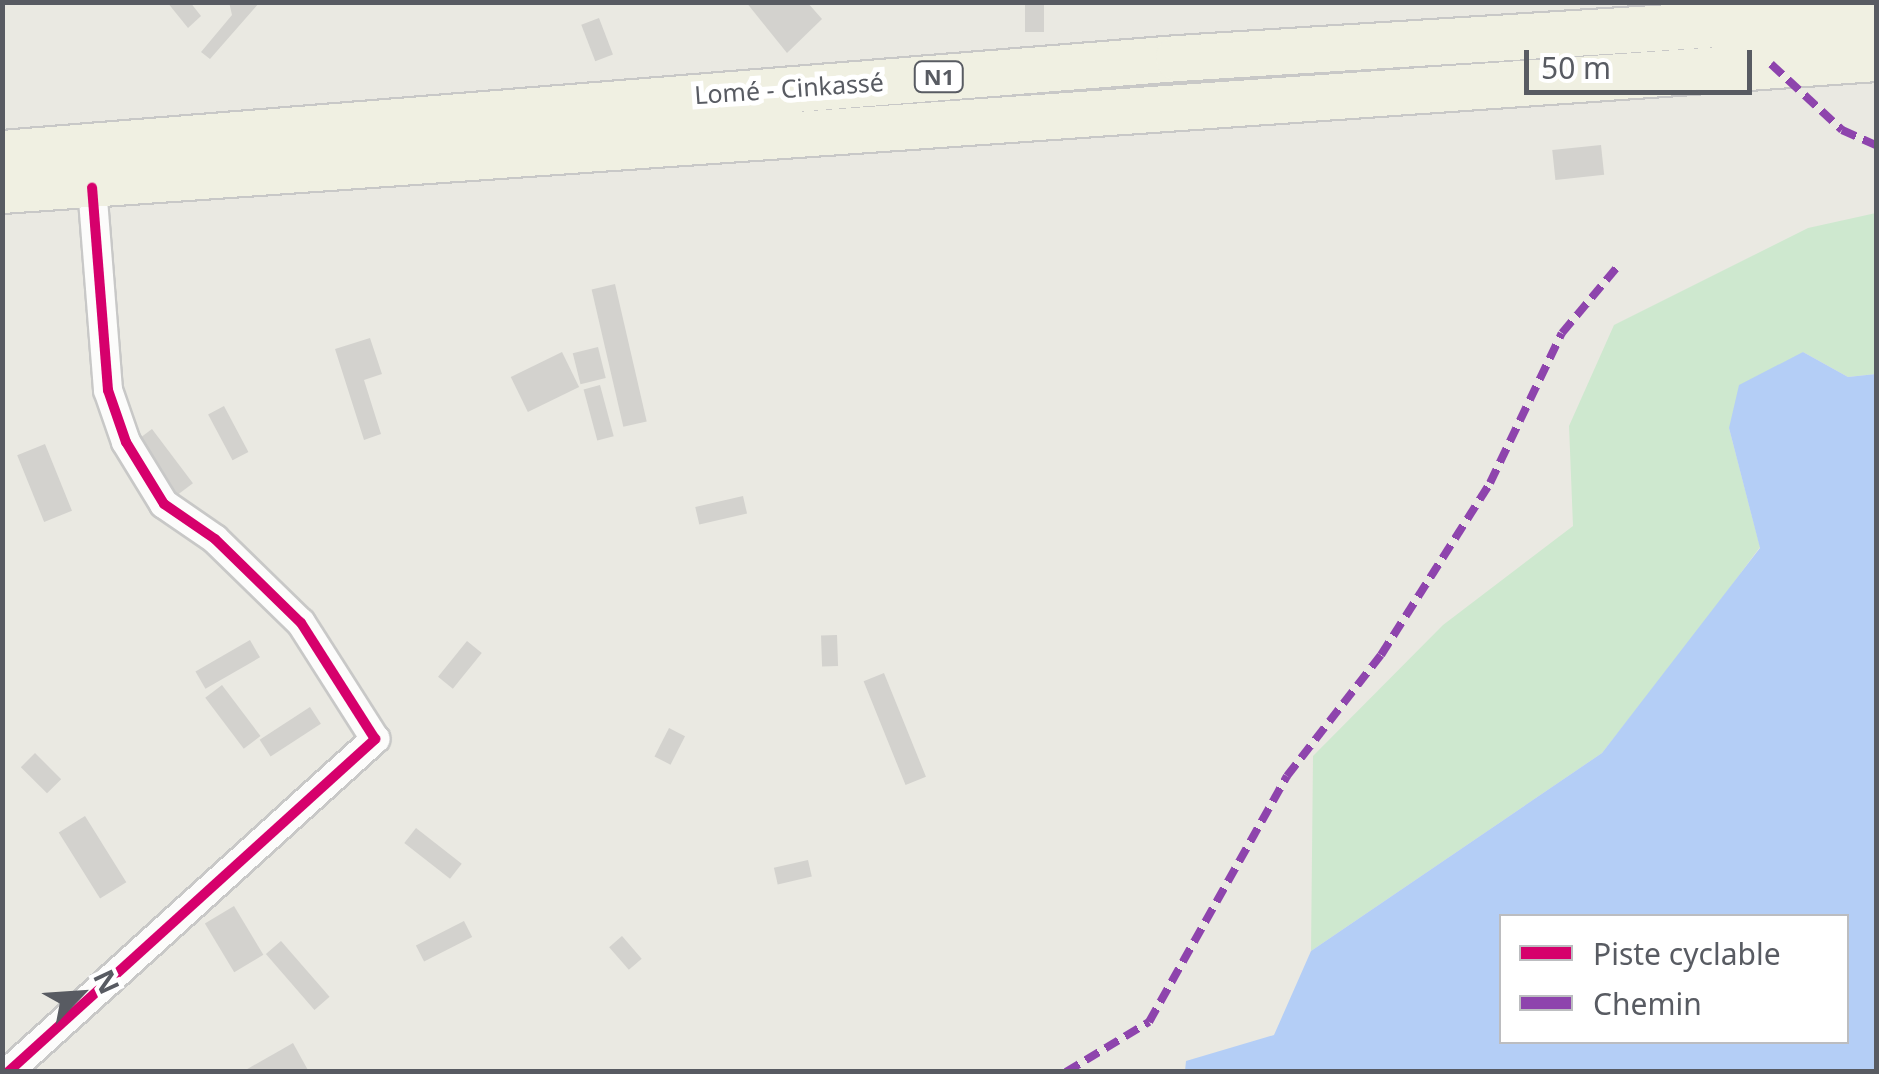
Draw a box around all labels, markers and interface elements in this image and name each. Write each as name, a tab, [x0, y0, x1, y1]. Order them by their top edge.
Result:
scale bar	[1529, 30, 1756, 92]
text: 50 m	[1541, 47, 1611, 88]
road number: N1	[912, 60, 966, 94]
street label: Lomé - Cinkassé	[693, 66, 885, 110]
legend	[1499, 914, 1849, 1044]
text: Piste cyclable	[1593, 933, 1781, 974]
north arrow	[30, 944, 130, 1044]
text: N	[85, 963, 129, 1000]
text: Chemin	[1593, 983, 1702, 1024]

